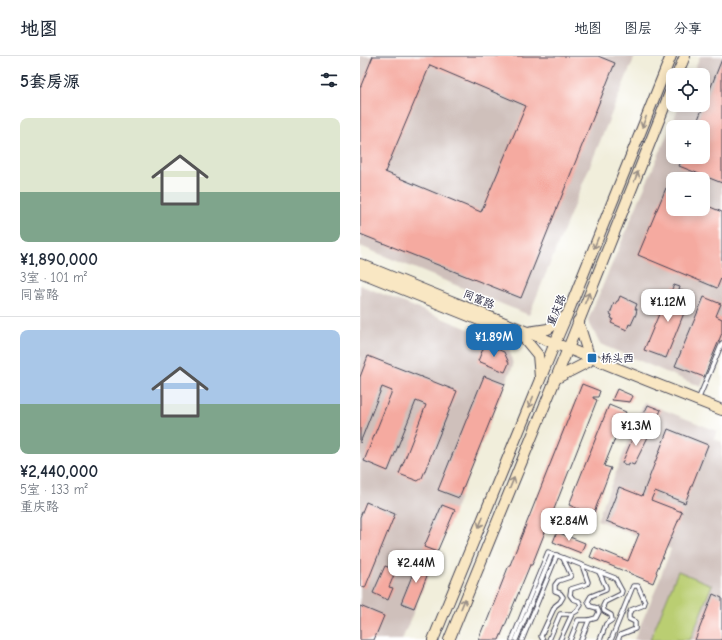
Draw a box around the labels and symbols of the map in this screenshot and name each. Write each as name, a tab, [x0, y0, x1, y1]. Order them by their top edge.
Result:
one-way arrow	[640, 116, 648, 128]
one-way arrow	[632, 172, 640, 184]
one-way arrow	[592, 236, 600, 248]
street label: 同富路	[461, 287, 497, 312]
pin: ¥1.12M	[635, 289, 701, 323]
street label: 重庆路	[544, 292, 569, 328]
one-way arrow	[584, 293, 592, 305]
pin: ¥1.89M	[461, 324, 527, 358]
marker: 桥头西	[586, 352, 598, 364]
place label: 桥头西	[601, 352, 634, 365]
one-way arrow	[527, 396, 534, 408]
pin: ¥1.3M	[608, 413, 664, 447]
one-way arrow	[509, 478, 517, 490]
pin: ¥2.84M	[536, 508, 602, 542]
one-way arrow	[477, 516, 485, 528]
pin: ¥2.44M	[383, 550, 449, 584]
one-way arrow	[460, 598, 468, 610]

